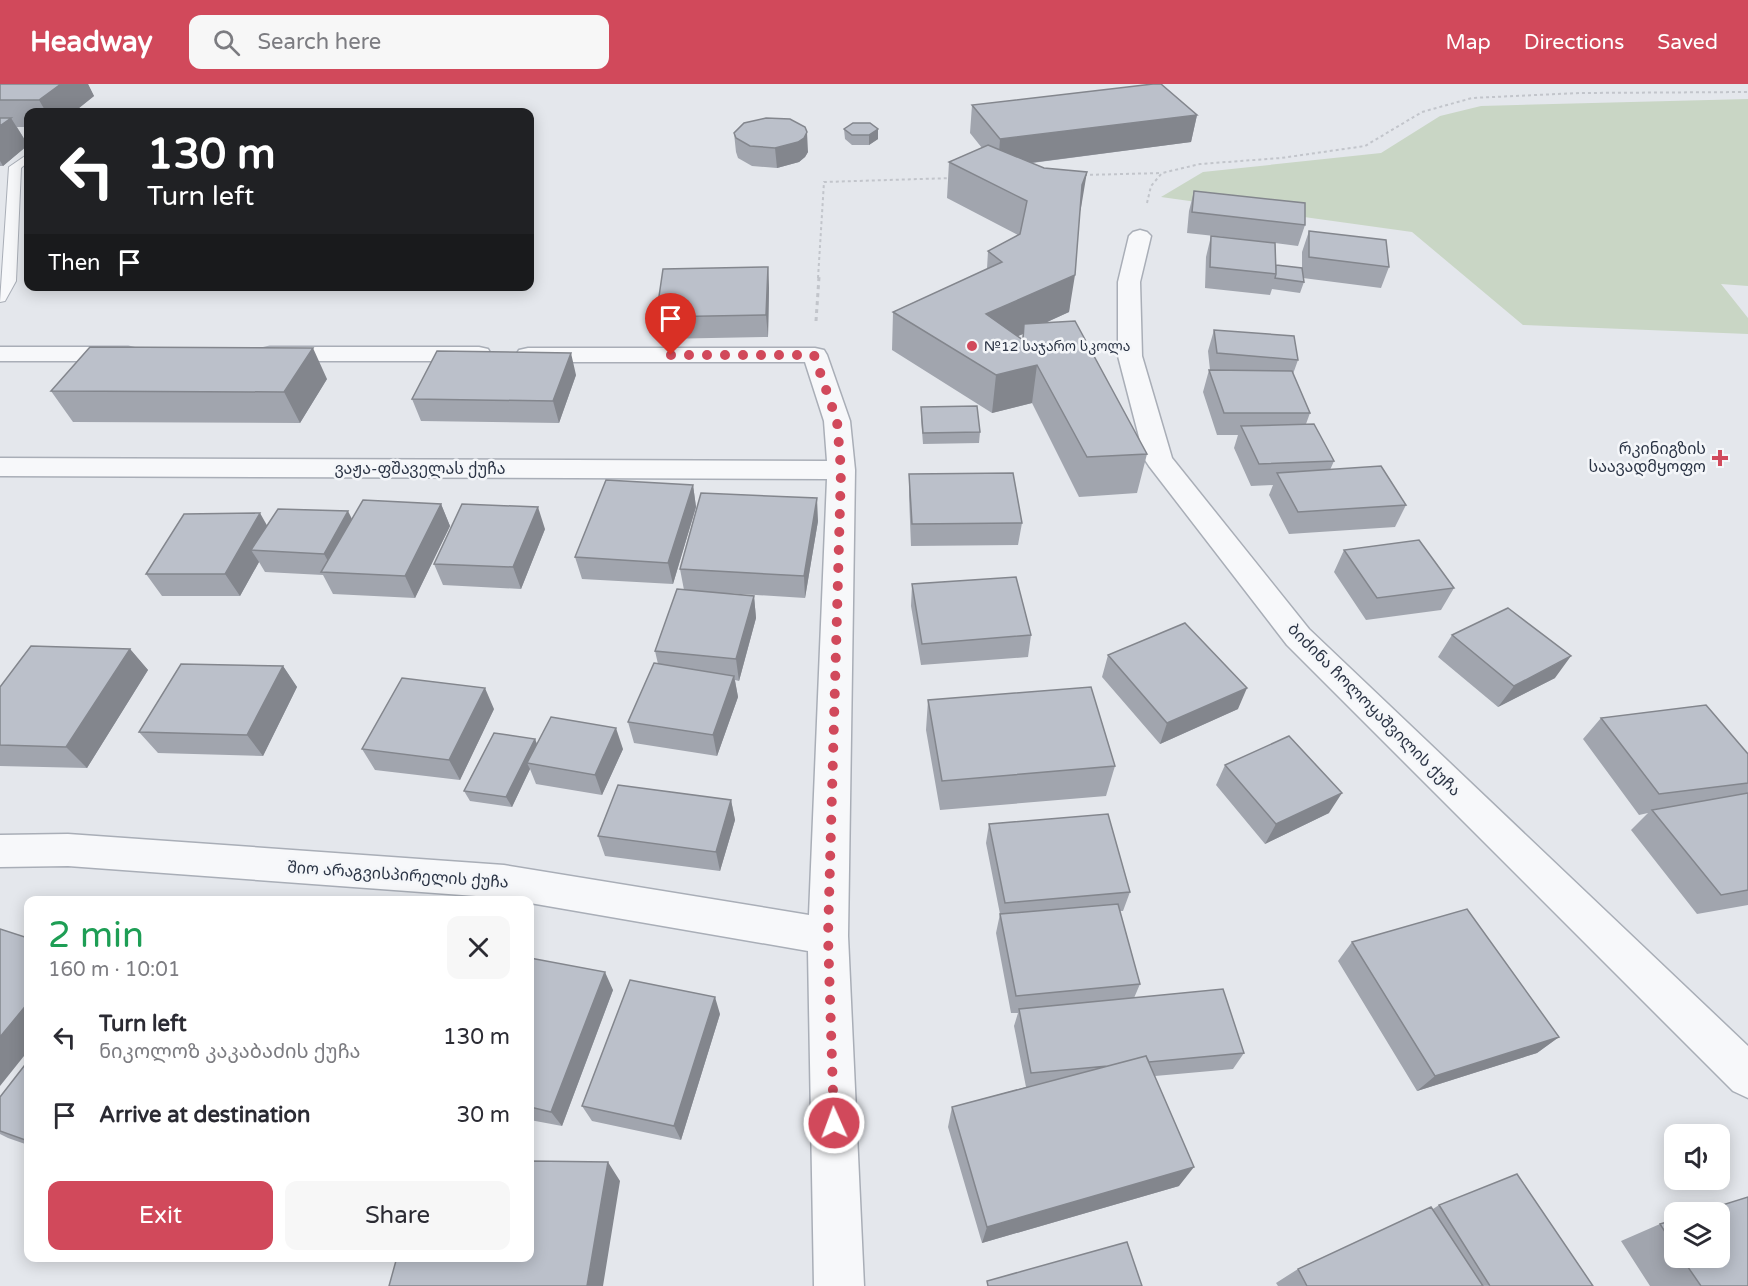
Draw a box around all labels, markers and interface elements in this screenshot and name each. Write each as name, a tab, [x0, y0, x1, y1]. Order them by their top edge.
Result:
search box	[189, 15, 609, 69]
text: Headway	[30, 25, 153, 59]
icon: search	[210, 26, 243, 59]
text: Search here	[258, 29, 381, 55]
text: Map	[1445, 30, 1491, 55]
text: Directions	[1524, 30, 1624, 55]
text: Saved	[1657, 30, 1718, 55]
text: 130 m	[147, 129, 276, 180]
icon: left	[48, 132, 126, 210]
text: Turn left	[147, 180, 254, 213]
icon: arrive	[113, 246, 146, 279]
text: Then	[48, 250, 101, 276]
pin	[645, 293, 696, 355]
icon: arrive	[654, 302, 687, 335]
place label: №12 საჯარო სკოლა	[984, 338, 1130, 355]
marker: №12 საჯარო სკოლა	[965, 339, 979, 353]
place label: რკინიგზის საავადმყოფო	[1589, 439, 1706, 477]
marker: რკინიგზის საავადმყოფო	[1711, 449, 1729, 467]
street label: ვაჟა-ფშაველას ქუჩა	[334, 459, 506, 479]
street label: ბიძინა ჩოლოყაშვილის ქუჩა	[1283, 619, 1465, 801]
street label: შიო არაგვისპირელის ქუჩა	[287, 857, 509, 893]
text: 2 min	[48, 914, 144, 957]
button: close	[447, 916, 510, 979]
text: 160 m · 10:01	[48, 958, 180, 982]
text: Turn left	[99, 1011, 187, 1037]
icon: left	[48, 1021, 81, 1054]
text: 130 m	[443, 1024, 510, 1050]
text: ნიკოლოზ კაკაბაძის ქუჩა	[99, 1040, 361, 1064]
position arrow	[802, 1091, 866, 1155]
icon: arrive	[48, 1099, 81, 1132]
text: Arrive at destination	[99, 1102, 310, 1128]
text: 30 m	[456, 1102, 510, 1128]
map controls	[1664, 1124, 1730, 1268]
button: sound	[1664, 1124, 1730, 1190]
button: Exit	[48, 1181, 273, 1250]
button: Share	[285, 1181, 510, 1250]
button: layers	[1664, 1202, 1730, 1268]

